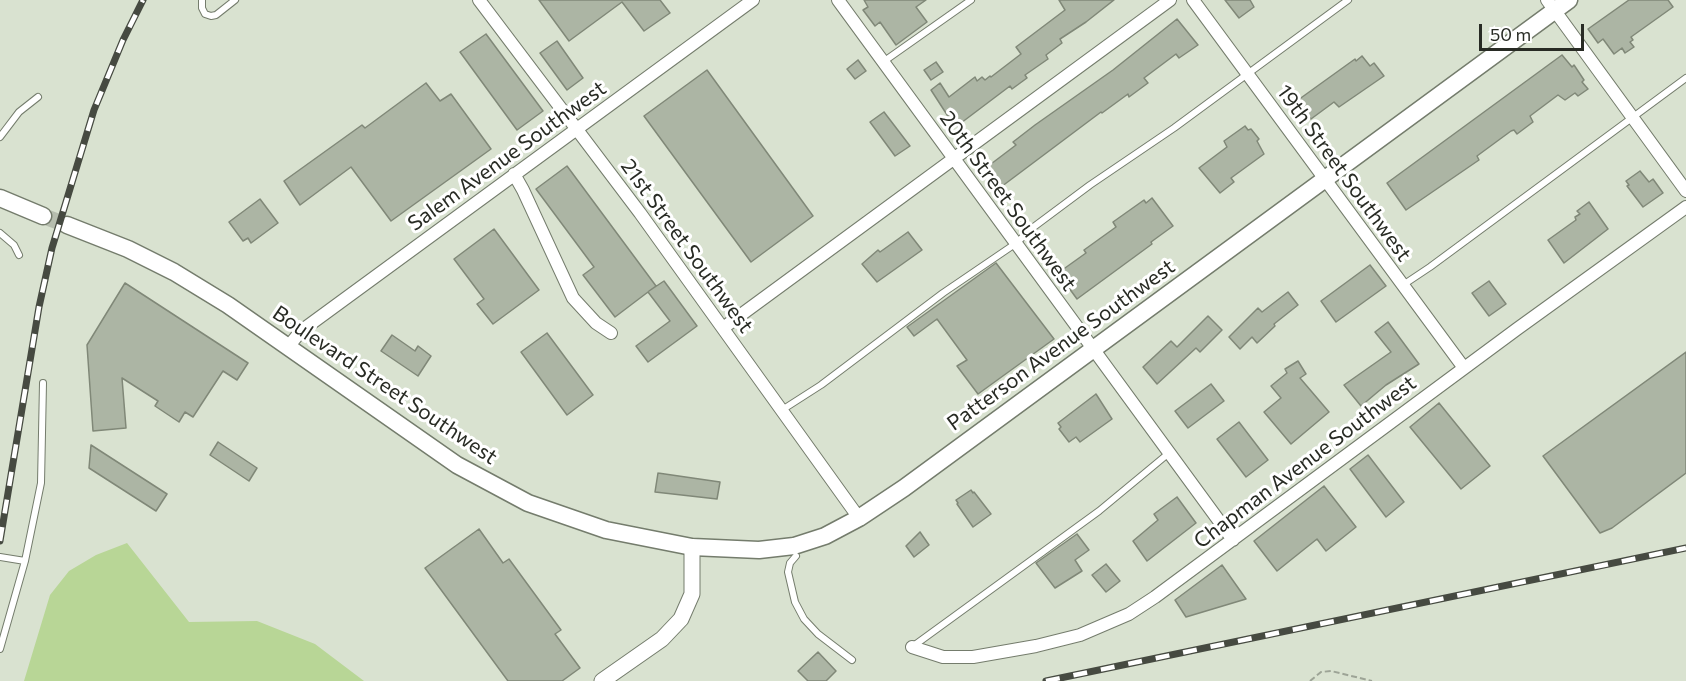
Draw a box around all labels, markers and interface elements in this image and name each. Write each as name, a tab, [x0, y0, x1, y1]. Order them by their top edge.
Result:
scale bar	[1482, 12, 1587, 50]
text: 50 m	[1490, 23, 1531, 45]
street label: Salem Avenue Southwest	[403, 76, 611, 236]
street label: 19th Street Southwest	[1271, 80, 1417, 266]
street label: 20th Street Southwest	[934, 106, 1082, 296]
street label: 21st Street Southwest	[615, 154, 759, 338]
street label: Patterson Avenue Southwest	[942, 254, 1180, 436]
street label: Boulevard Street Southwest	[268, 300, 502, 470]
street label: Chapman Avenue Southwest	[1189, 370, 1421, 554]

